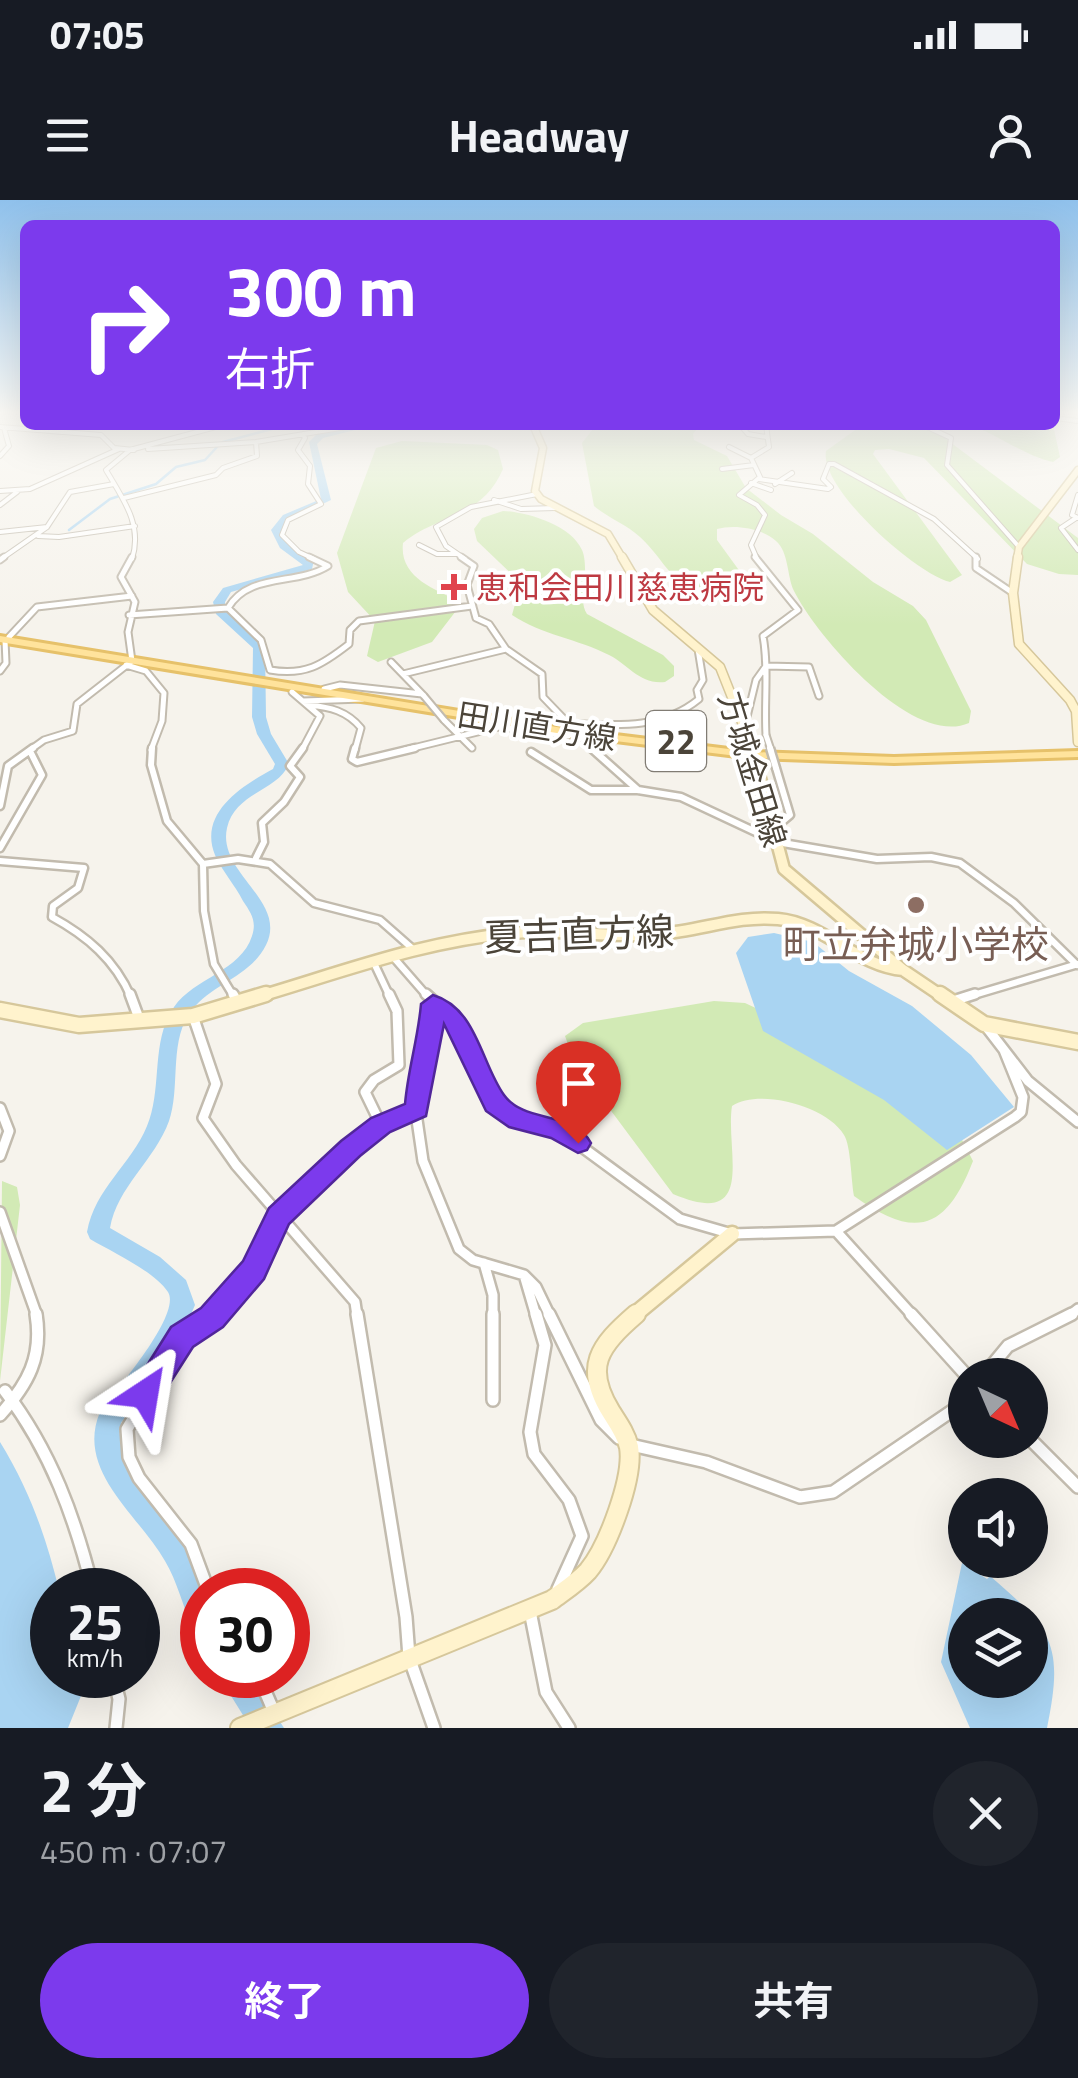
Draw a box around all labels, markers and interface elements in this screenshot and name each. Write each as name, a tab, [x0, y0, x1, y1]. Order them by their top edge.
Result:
text: 07:05	[50, 6, 145, 64]
text: Headway	[449, 101, 629, 169]
icon: menu	[40, 108, 95, 163]
icon: person	[983, 108, 1038, 163]
text: 300 m	[225, 237, 417, 343]
icon: right	[60, 260, 190, 390]
text: 右折	[225, 334, 315, 402]
place label: 恵和会田川慈恵病院	[476, 563, 764, 611]
marker: 恵和会田川慈恵病院	[441, 574, 467, 600]
street label: 方城金田線	[707, 685, 799, 853]
street label: 田川直方線	[454, 690, 620, 762]
road number: 22	[646, 711, 706, 771]
marker: 町立弁城小学校	[905, 894, 927, 916]
street label: 夏吉直方線	[483, 902, 675, 966]
place label: 町立弁城小学校	[783, 915, 1049, 973]
pin	[536, 1041, 621, 1144]
icon: arrive	[551, 1056, 606, 1111]
position arrow	[93, 1342, 197, 1446]
north arrow	[948, 1358, 1048, 1458]
map controls	[948, 1358, 1048, 1698]
button: sound	[948, 1478, 1048, 1578]
speed limit sign: 30	[180, 1568, 310, 1698]
text: 25	[67, 1583, 123, 1659]
button: layers	[948, 1598, 1048, 1698]
text: km/h	[67, 1639, 123, 1677]
text: 2 分	[40, 1744, 147, 1835]
button: close	[933, 1761, 1038, 1866]
text: 450 m · 07:07	[40, 1827, 227, 1875]
button: 終了	[40, 1943, 529, 2058]
button: 共有	[549, 1943, 1038, 2058]

